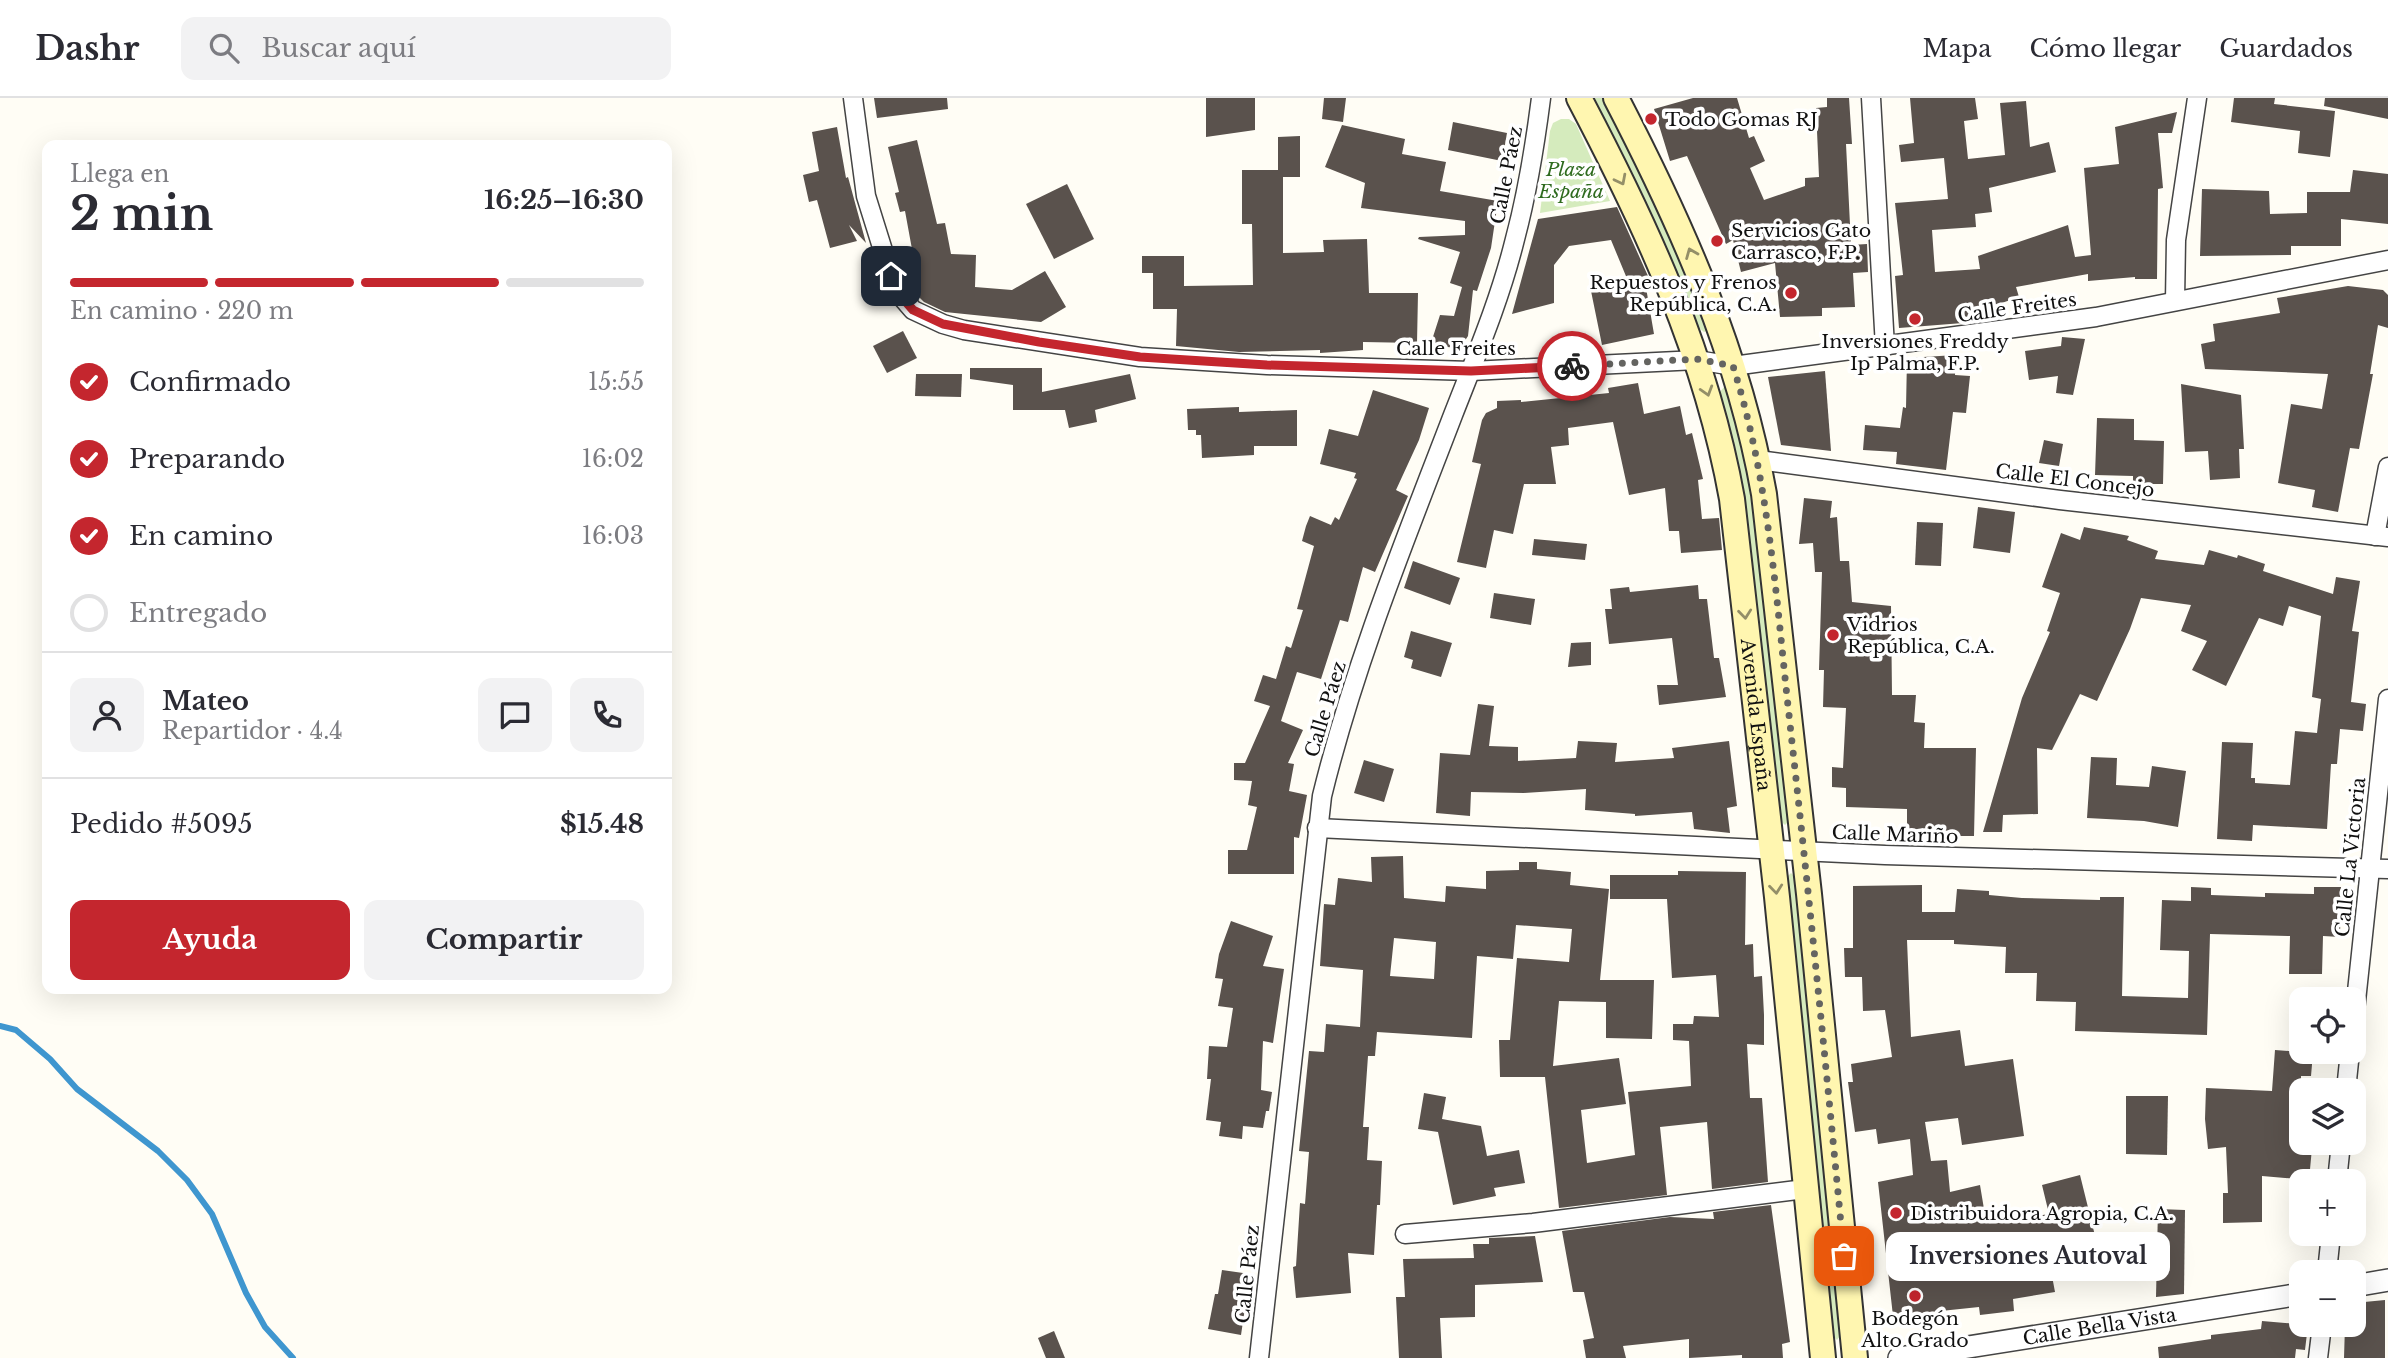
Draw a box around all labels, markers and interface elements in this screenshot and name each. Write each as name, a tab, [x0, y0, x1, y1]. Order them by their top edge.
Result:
search box	[181, 17, 671, 80]
text: Dashr	[35, 28, 139, 69]
icon: search	[205, 29, 243, 67]
text: Buscar aquí	[261, 32, 416, 64]
text: Mapa	[1922, 34, 1991, 63]
text: Cómo llegar	[2029, 34, 2181, 63]
text: Guardados	[2219, 34, 2353, 63]
place label: Todo Gomas RJ	[1665, 108, 1818, 131]
marker: Todo Gomas RJ	[1643, 111, 1659, 127]
street label: Calle Páez	[1486, 124, 1527, 226]
park label: Plaza España	[1537, 158, 1604, 203]
text: Llega en	[70, 160, 169, 188]
one-way arrow	[1613, 173, 1627, 185]
text: 16:25–16:30	[484, 184, 644, 216]
text: 2 min	[70, 185, 213, 242]
place label: Servicios Gato Carrasco, F.P.	[1731, 219, 1871, 264]
marker: Servicios Gato Carrasco, F.P.	[1709, 233, 1725, 249]
pin	[861, 246, 921, 306]
one-way arrow	[1685, 247, 1699, 260]
icon: home	[872, 257, 910, 295]
place label: Repuestos y Frenos República, C.A.	[1590, 271, 1777, 316]
marker: Repuestos y Frenos República, C.A.	[1783, 285, 1799, 301]
street label: Calle Freites	[1956, 288, 2078, 327]
text: En camino · 220 m	[70, 297, 293, 325]
marker: Inversiones Freddy Ip Palma, F.P.	[1907, 311, 1923, 327]
place label: Inversiones Freddy Ip Palma, F.P.	[1821, 330, 2009, 375]
courier	[1537, 331, 1607, 401]
street label: Calle Freites	[1396, 337, 1516, 360]
icon: bike	[1553, 347, 1591, 385]
icon: check	[70, 363, 108, 401]
text: Confirmado	[129, 366, 291, 398]
text: 15:55	[588, 368, 644, 396]
one-way arrow	[1699, 384, 1713, 396]
icon: check	[70, 440, 108, 478]
text: Preparando	[129, 443, 285, 475]
text: 16:02	[582, 445, 644, 473]
street label: Calle El Concejo	[1994, 459, 2156, 502]
icon: check	[70, 517, 108, 555]
text: En camino	[129, 520, 273, 552]
text: 16:03	[582, 522, 644, 550]
text: Entregado	[129, 597, 267, 629]
one-way arrow	[1738, 609, 1753, 620]
place label: Vidrios República, C.A.	[1846, 613, 1995, 658]
marker: Vidrios República, C.A.	[1825, 627, 1841, 643]
street label: Avenida España	[1736, 636, 1776, 793]
street label: Calle Páez	[1300, 658, 1351, 760]
button: person	[70, 678, 144, 752]
button: chat	[478, 678, 552, 752]
button: phone	[570, 678, 644, 752]
text: Mateo	[162, 685, 249, 717]
text: Repartidor · 4.4	[162, 717, 343, 745]
street label: Calle La Victoria	[2331, 776, 2370, 938]
text: Pedido #5095	[70, 808, 253, 840]
text: $15.48	[560, 808, 644, 840]
street label: Calle Mariño	[1831, 821, 1959, 848]
one-way arrow	[1769, 883, 1784, 895]
button: Ayuda	[70, 900, 350, 980]
button: Compartir	[364, 900, 644, 980]
map controls	[2289, 987, 2366, 1337]
button: locate	[2289, 987, 2366, 1064]
button: layers	[2289, 1078, 2366, 1155]
button: +	[2289, 1169, 2366, 1246]
place label: Distribuidora Agropia, C.A.	[1910, 1202, 2173, 1225]
marker: Distribuidora Agropia, C.A.	[1888, 1205, 1904, 1221]
street label: Calle Páez	[1231, 1223, 1264, 1325]
pin	[1814, 1226, 1874, 1286]
callout: Inversiones Autoval	[1886, 1232, 2170, 1280]
icon: bag	[1825, 1237, 1863, 1275]
text: Inversiones Autoval	[1909, 1242, 2147, 1270]
button: −	[2289, 1260, 2366, 1337]
marker: Bodegón Alto Grado	[1907, 1288, 1923, 1304]
street label: Calle Bella Vista	[2021, 1303, 2178, 1350]
place label: Bodegón Alto Grado	[1860, 1307, 1969, 1352]

